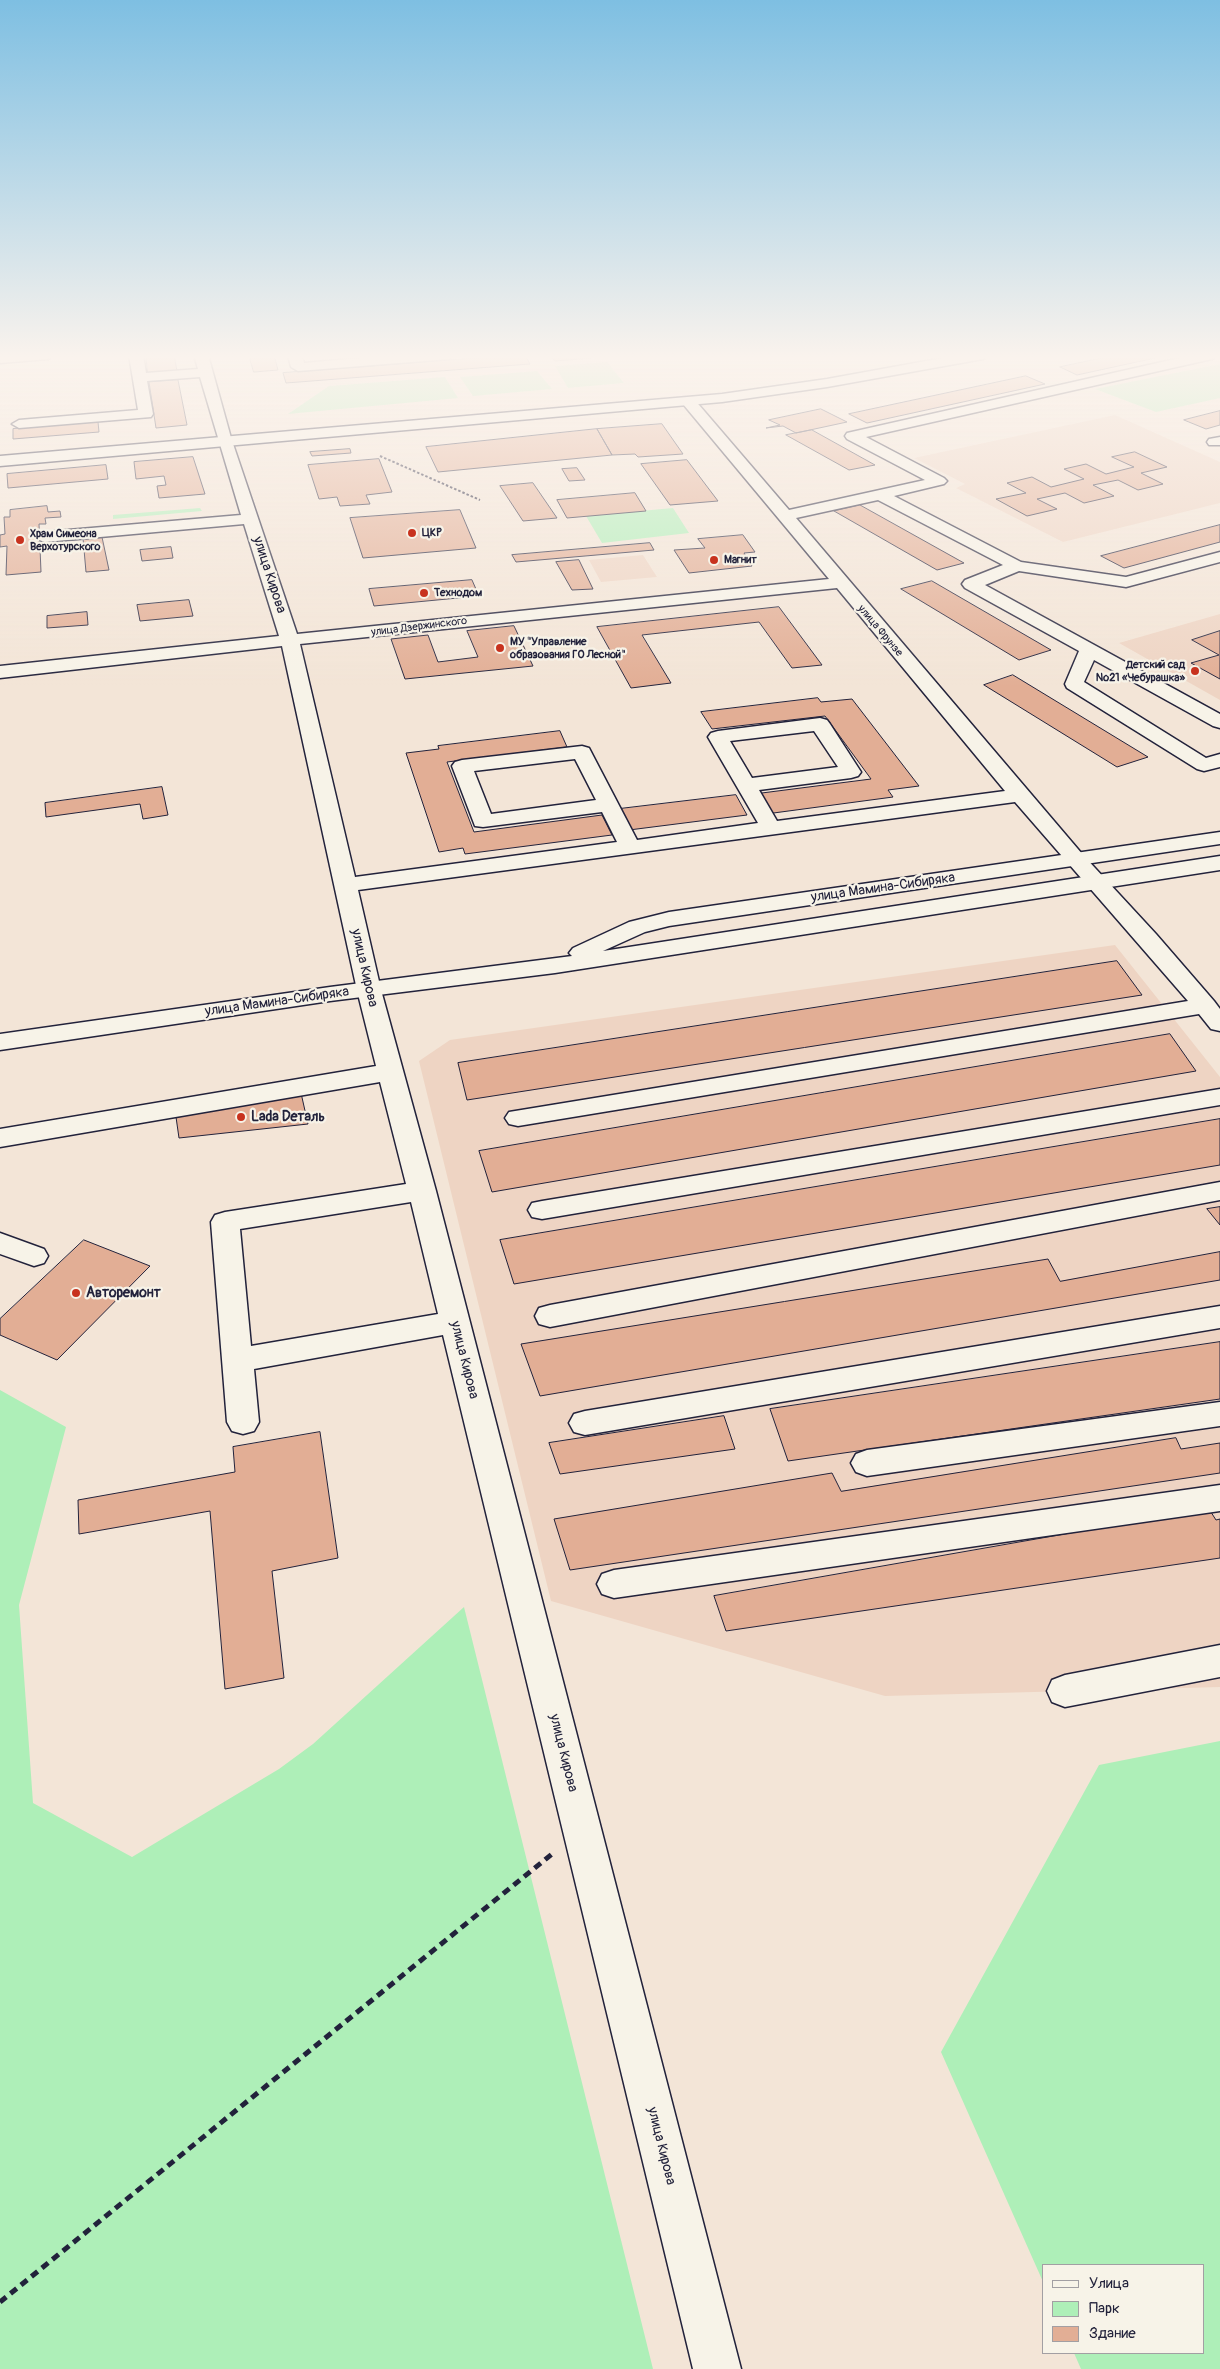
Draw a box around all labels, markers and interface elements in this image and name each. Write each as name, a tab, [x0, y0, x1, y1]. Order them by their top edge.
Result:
place label: ЦКР	[422, 526, 442, 540]
place label: Храм Симеона Верхотурского	[30, 527, 100, 553]
marker: ЦКР	[406, 527, 418, 539]
marker: Храм Симеона Верхотурского	[14, 534, 26, 546]
street label: улица Кирова	[249, 535, 289, 615]
place label: Магнит	[724, 553, 757, 567]
marker: Магнит	[708, 554, 720, 566]
place label: Технодом	[434, 586, 482, 600]
marker: Технодом	[418, 587, 430, 599]
street label: улица Фрунзе	[855, 603, 905, 659]
street label: улица Дзержинского	[370, 615, 468, 639]
place label: МУ "Управление образования ГО Лесной"	[510, 635, 626, 661]
marker: МУ "Управление образования ГО Лесной"	[494, 642, 506, 654]
place label: Детский сад №21 «Чебурашка»	[1096, 658, 1185, 684]
marker: Детский сад №21 «Чебурашка»	[1189, 665, 1201, 677]
street label: улица Мамина-Сибиряка	[810, 870, 956, 906]
street label: улица Кирова	[347, 927, 381, 1009]
street label: улица Мамина-Сибиряка	[204, 984, 350, 1020]
place label: Lada Dеталь	[251, 1109, 325, 1125]
marker: Lada Dеталь	[235, 1111, 247, 1123]
place label: Авторемонт	[86, 1285, 161, 1301]
marker: Авторемонт	[70, 1287, 82, 1299]
street label: улица Кирова	[446, 1319, 482, 1401]
street label: улица Кирова	[545, 1712, 581, 1794]
street label: улица Кирова	[643, 2105, 679, 2187]
legend	[1042, 2264, 1205, 2354]
text: Улица	[1089, 2274, 1129, 2293]
text: Парк	[1089, 2299, 1120, 2318]
text: Здание	[1089, 2324, 1136, 2343]

